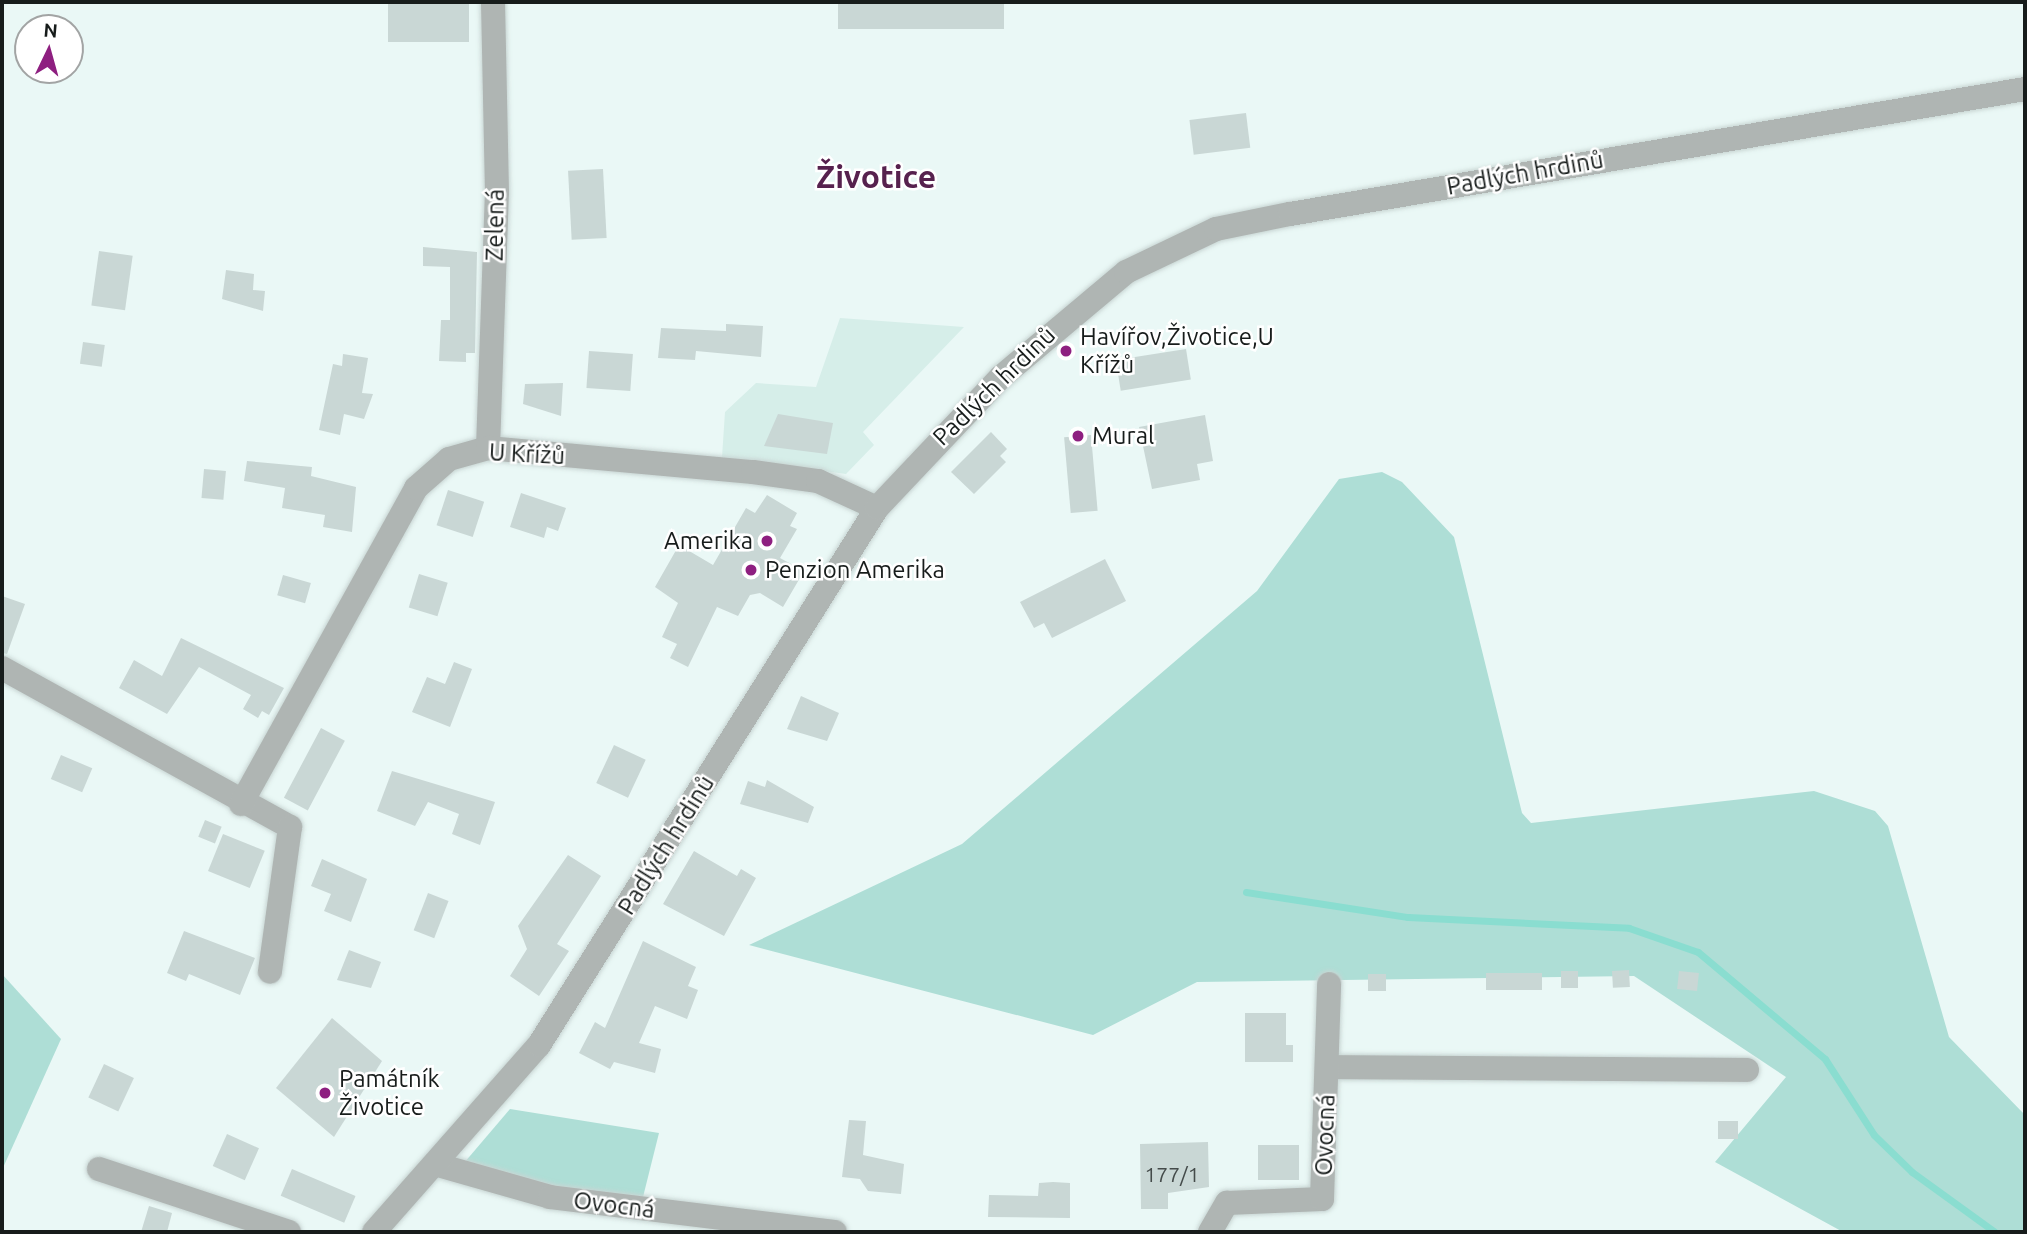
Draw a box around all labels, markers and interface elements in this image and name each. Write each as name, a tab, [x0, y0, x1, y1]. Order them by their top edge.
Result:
north arrow	[14, 14, 84, 84]
text: N	[43, 18, 59, 42]
street label: Padlých hrdinů	[1444, 145, 1606, 201]
district label: Životice	[816, 157, 936, 195]
street label: Zelená	[480, 189, 510, 261]
street label: Padlých hrdinů	[927, 321, 1061, 451]
place label: Havířov,Životice,U Křížů	[1080, 323, 1274, 379]
marker: Havířov,Životice,U Křížů	[1058, 343, 1074, 359]
place label: Mural	[1092, 422, 1154, 450]
marker: Mural	[1070, 428, 1086, 444]
street label: U Křížů	[488, 438, 566, 470]
place label: Amerika	[664, 527, 753, 555]
marker: Amerika	[759, 533, 775, 549]
place label: Penzion Amerika	[765, 556, 945, 584]
marker: Penzion Amerika	[743, 562, 759, 578]
street label: Padlých hrdinů	[612, 770, 720, 920]
place label: Památník Životice	[339, 1065, 440, 1121]
marker: Památník Životice	[317, 1085, 333, 1101]
street label: Ovocná	[1309, 1094, 1341, 1176]
house number: 177/1	[1144, 1161, 1200, 1187]
street label: Ovocná	[572, 1186, 656, 1224]

